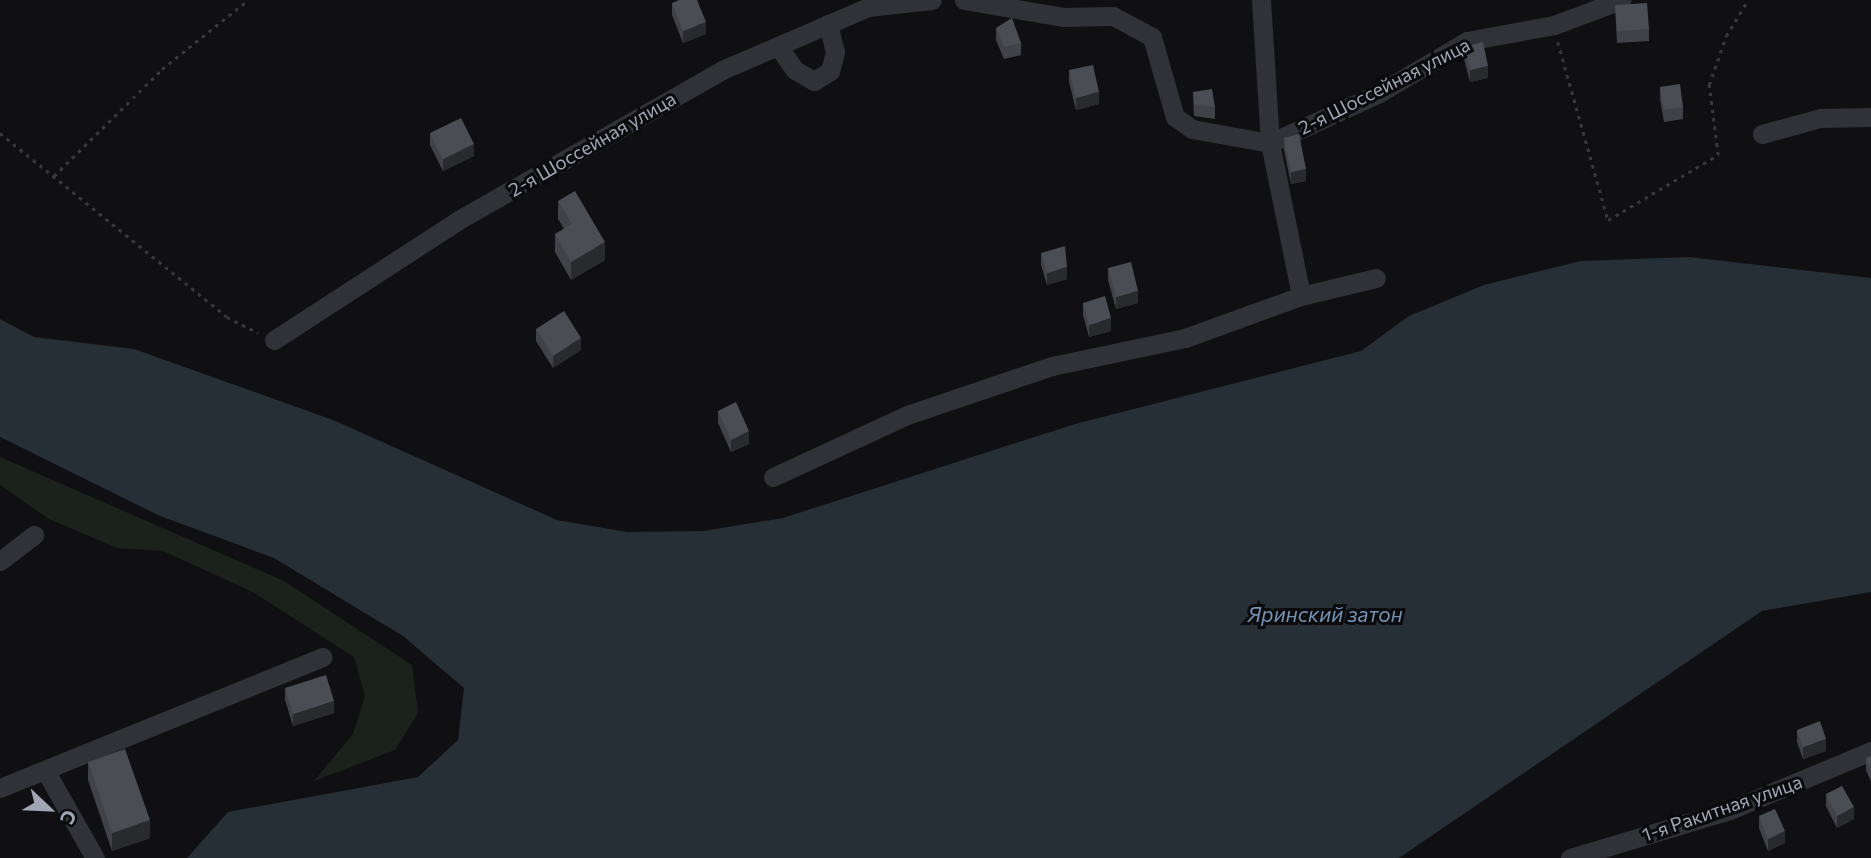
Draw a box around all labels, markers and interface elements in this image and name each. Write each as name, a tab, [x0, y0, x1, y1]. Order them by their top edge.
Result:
street label: 2-я Шоссейная улица	[1294, 33, 1474, 139]
street label: 2-я Шоссейная улица	[504, 87, 680, 201]
water label: Яринский затон	[1247, 601, 1403, 627]
street label: 1-я Ракитная улица	[1639, 770, 1805, 846]
north arrow	[14, 774, 84, 844]
text: С	[56, 807, 82, 828]

